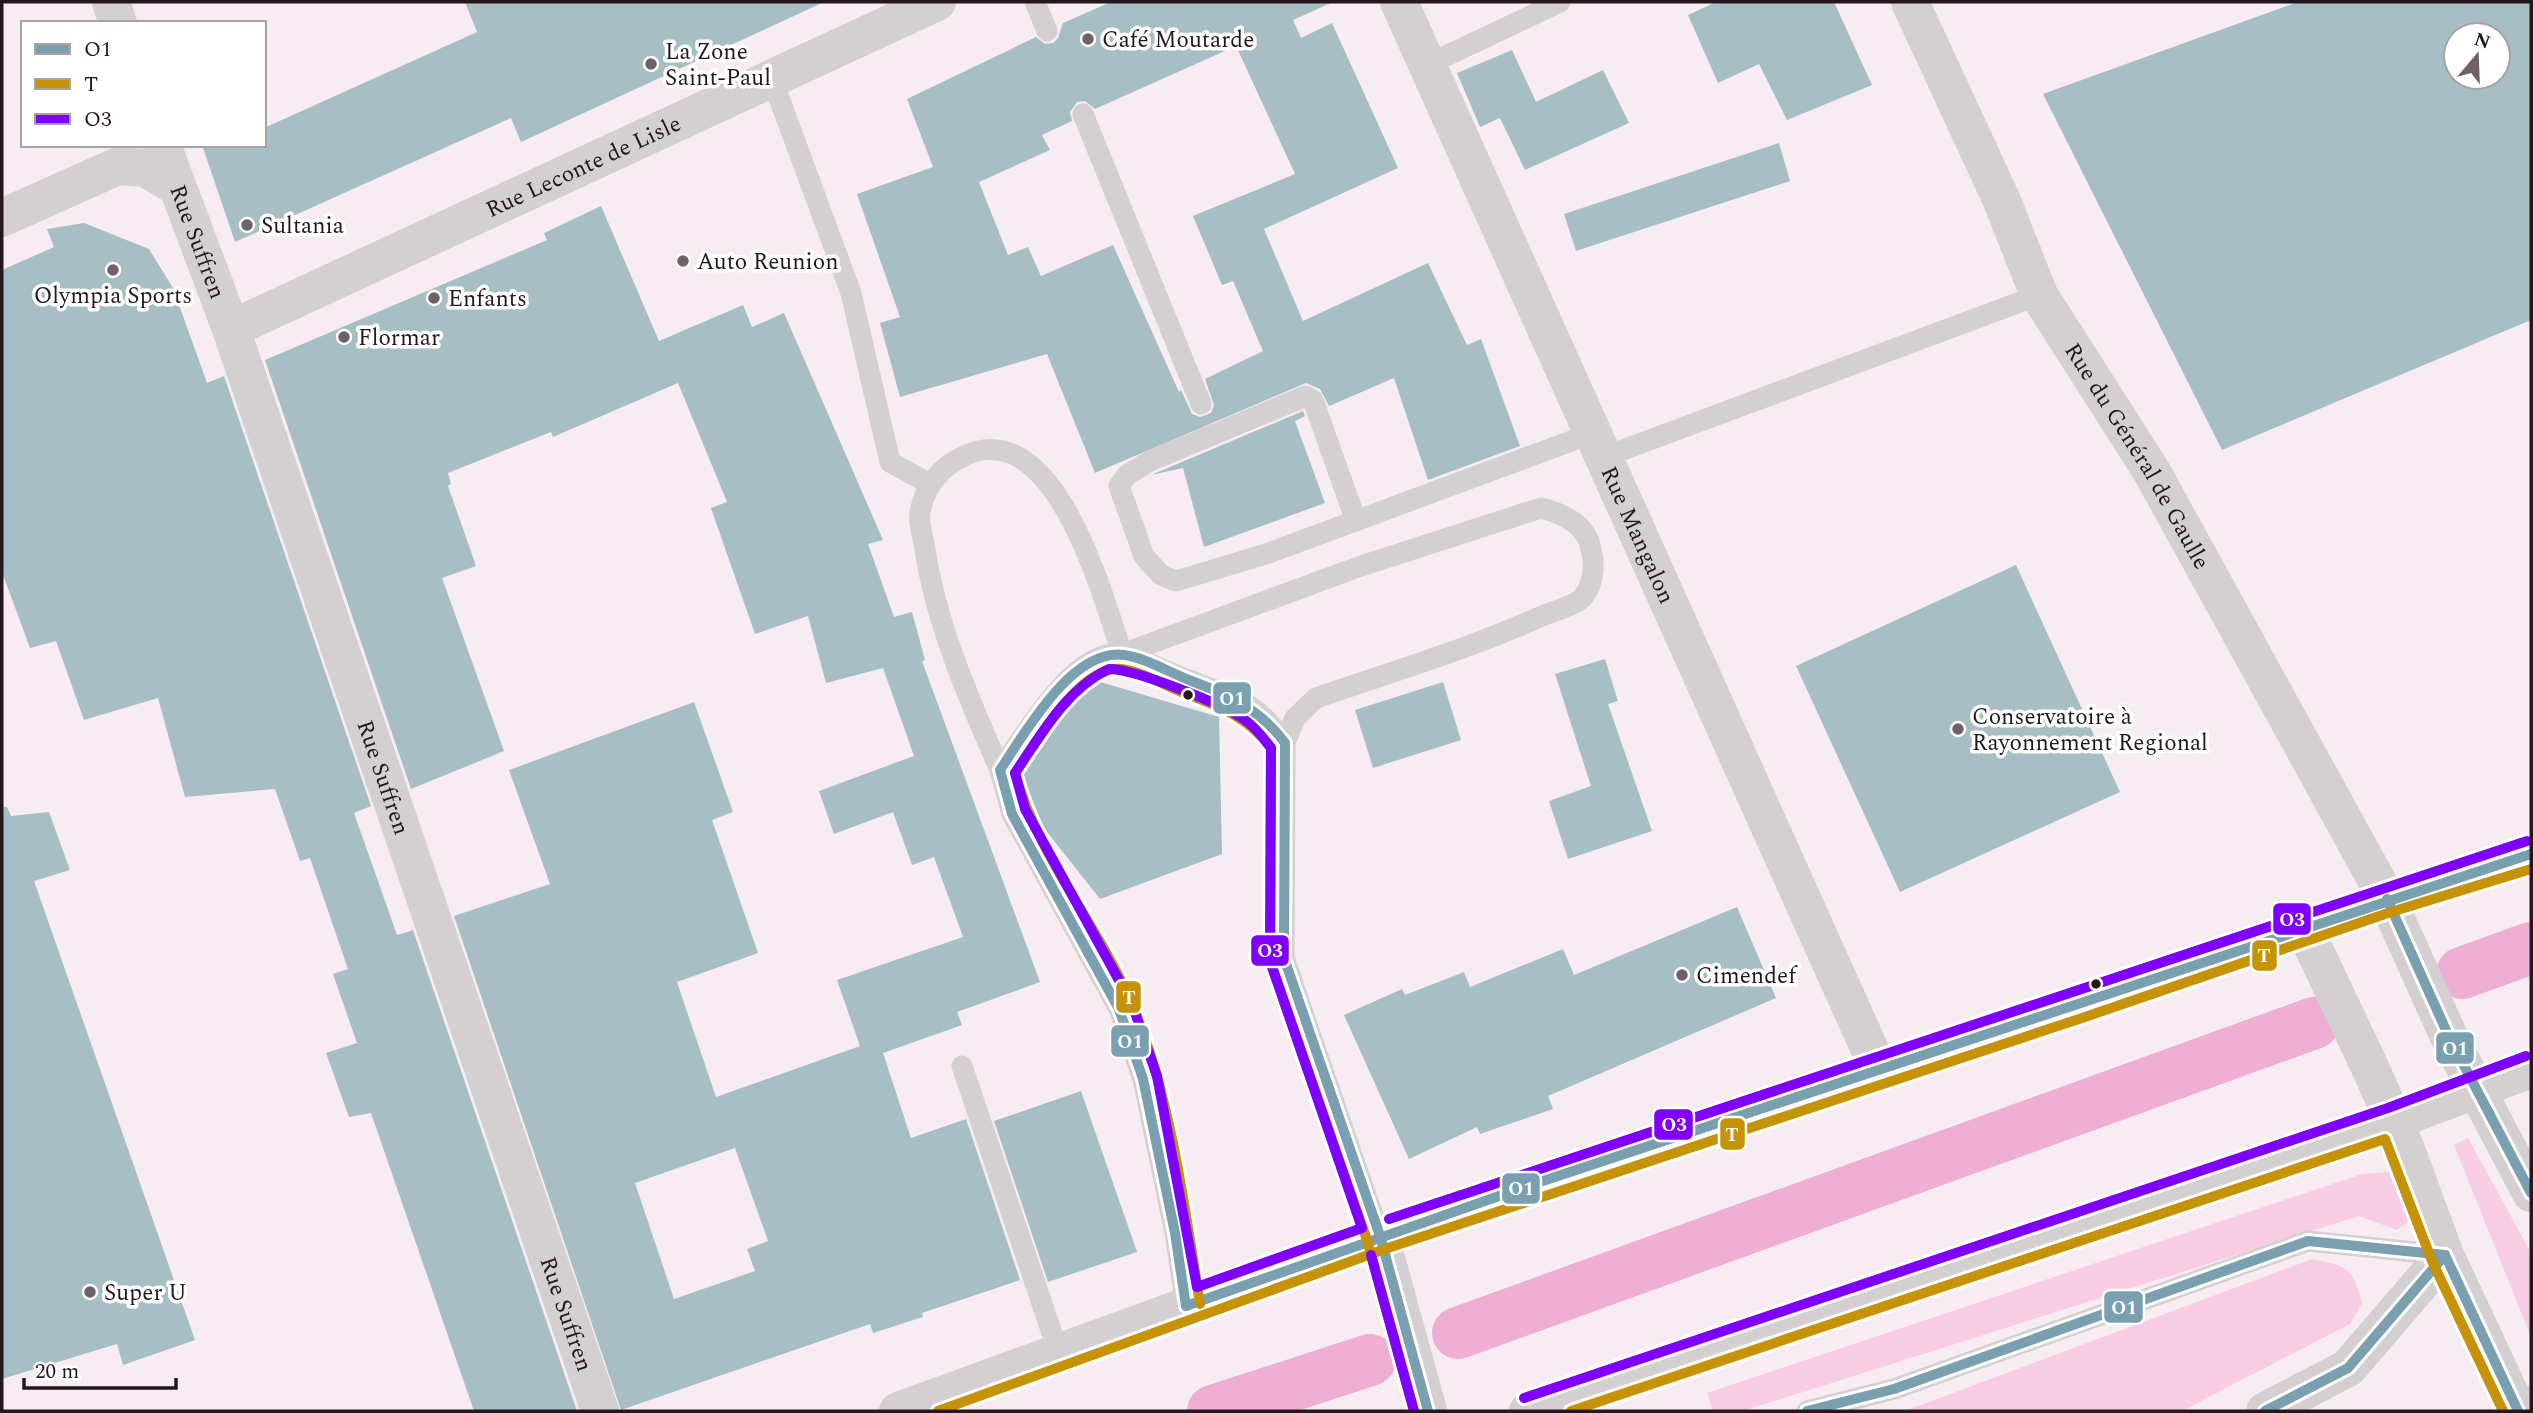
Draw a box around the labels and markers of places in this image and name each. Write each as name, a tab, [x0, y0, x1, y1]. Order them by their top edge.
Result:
place label: Café Moutarde	[1102, 23, 1254, 58]
marker: Café Moutarde	[1080, 31, 1096, 47]
place label: La Zone Saint-Paul	[665, 35, 771, 96]
marker: La Zone Saint-Paul	[643, 56, 659, 72]
place label: Sultania	[261, 209, 344, 244]
marker: Sultania	[239, 217, 255, 233]
place label: Auto Reunion	[697, 245, 839, 280]
marker: Auto Reunion	[675, 253, 691, 269]
marker: Olympia Sports	[105, 262, 121, 278]
place label: Olympia Sports	[34, 279, 192, 314]
place label: Enfants	[448, 282, 527, 317]
marker: Enfants	[426, 290, 442, 306]
place label: Flormar	[358, 321, 440, 356]
marker: Flormar	[336, 329, 352, 345]
unlabelled marker	[1181, 688, 1195, 702]
place label: Conservatoire à Rayonnement Regional	[1972, 700, 2208, 761]
marker: Conservatoire à Rayonnement Regional	[1950, 721, 1966, 737]
place label: Cimendef	[1696, 959, 1798, 994]
marker: Cimendef	[1674, 967, 1690, 983]
unlabelled marker	[2089, 977, 2103, 991]
place label: Super U	[104, 1276, 187, 1311]
marker: Super U	[82, 1284, 98, 1300]

